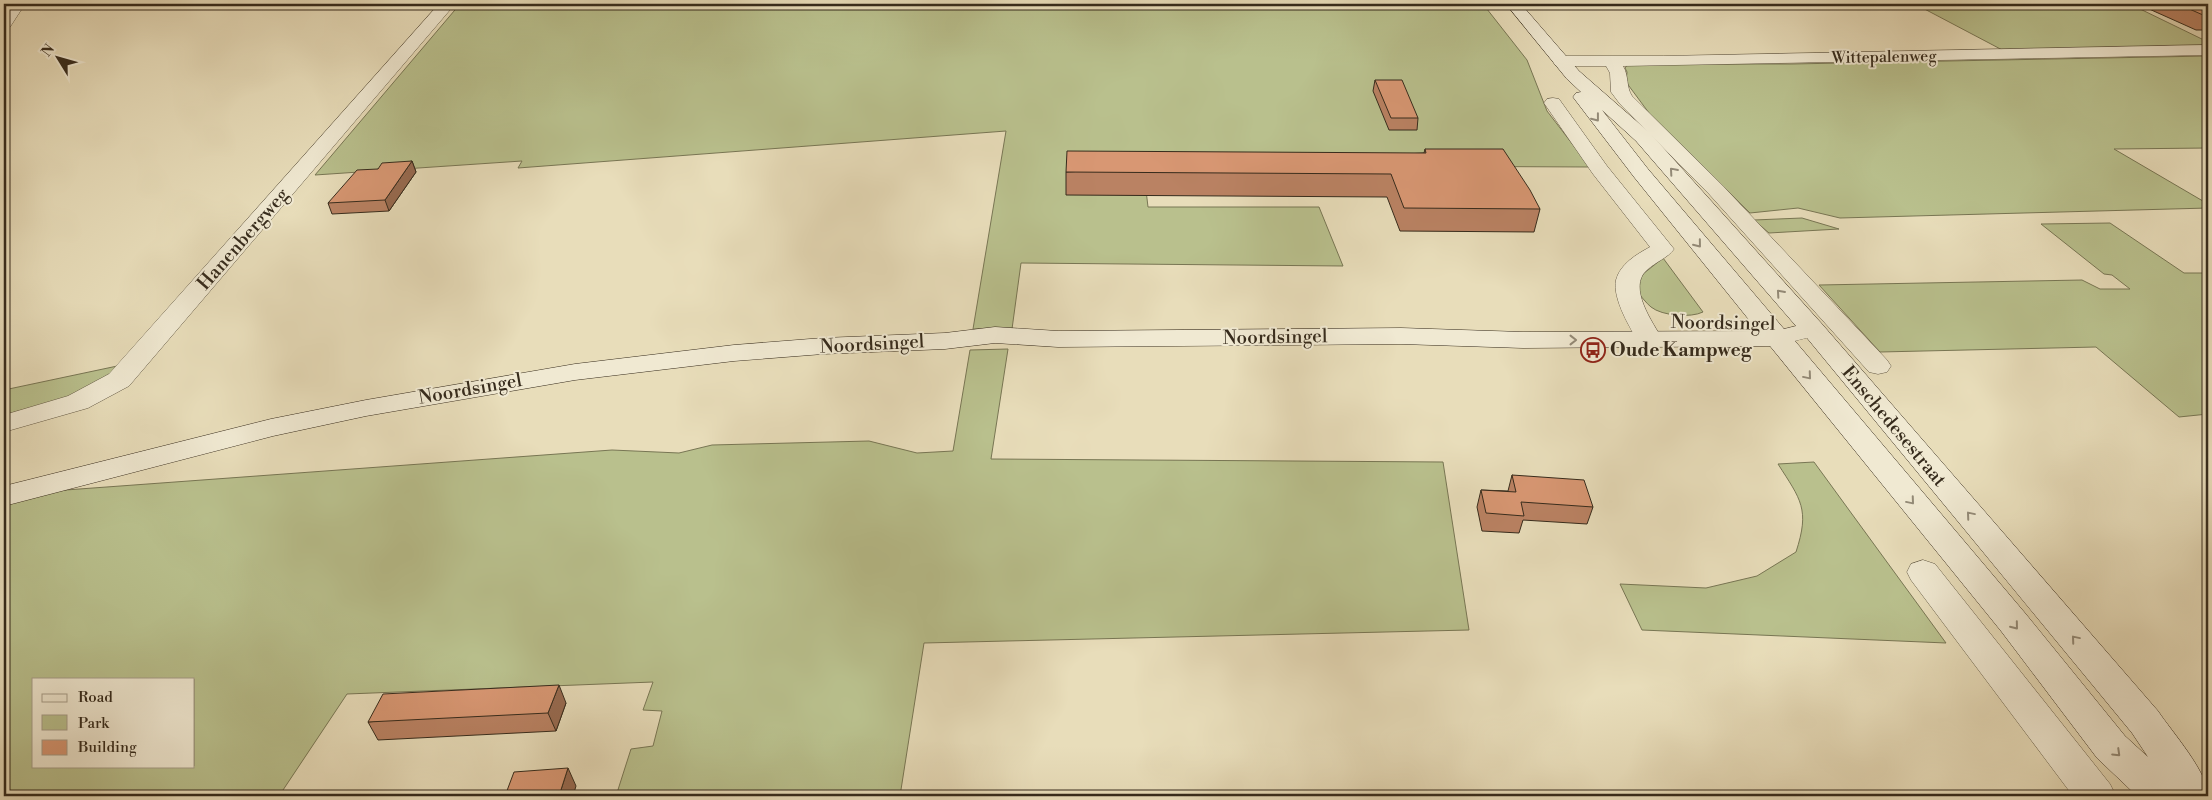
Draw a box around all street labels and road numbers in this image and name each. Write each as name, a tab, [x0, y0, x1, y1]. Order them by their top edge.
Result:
street label: Wittepalenweg	[1830, 46, 1938, 68]
street label: Hanenbergweg	[192, 183, 294, 295]
street label: Noordsingel	[1670, 310, 1776, 336]
street label: Noordsingel	[1222, 324, 1328, 350]
street label: Noordsingel	[819, 329, 925, 359]
street label: Enschedesestraat	[1836, 361, 1952, 492]
street label: Noordsingel	[416, 368, 524, 410]

